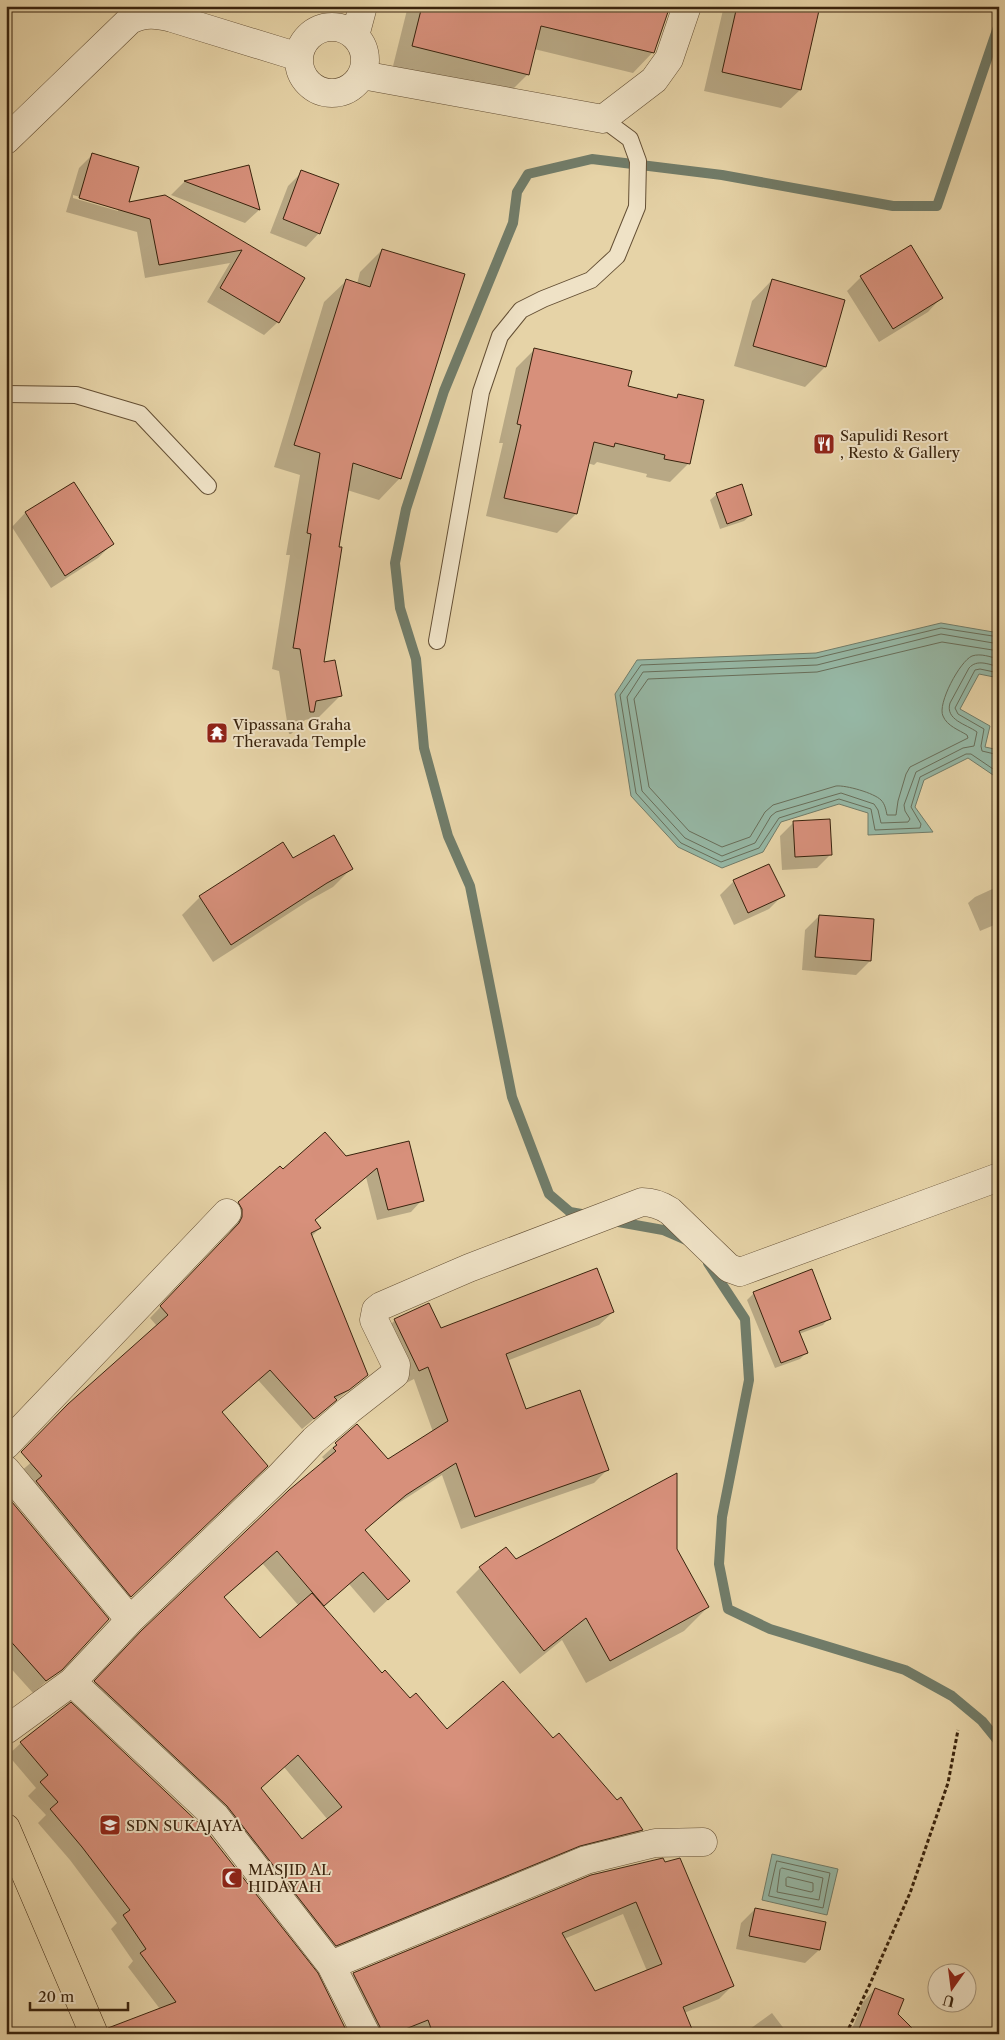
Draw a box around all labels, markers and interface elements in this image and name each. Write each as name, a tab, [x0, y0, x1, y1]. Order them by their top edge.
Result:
place label: Sapulidi Resort , Resto & Gallery	[840, 426, 961, 462]
restaurant icon: Sapulidi Resort , Resto & Gallery	[812, 432, 836, 456]
place label: Vipassana Graha Theravada Temple	[232, 715, 366, 751]
temple icon: Vipassana Graha Theravada Temple	[205, 721, 229, 745]
school or university icon: SDN SUKAJAYA	[98, 1813, 122, 1837]
place label: SDN SUKAJAYA	[126, 1816, 243, 1835]
place label: MASJID AL HIDAYAH	[248, 1860, 331, 1896]
mosque icon: MASJID AL HIDAYAH	[220, 1866, 244, 1890]
north arrow	[928, 1962, 978, 2012]
scale bar	[30, 1980, 128, 2012]
text: 20 m	[38, 1987, 74, 2006]
text: U	[941, 1990, 957, 2011]

